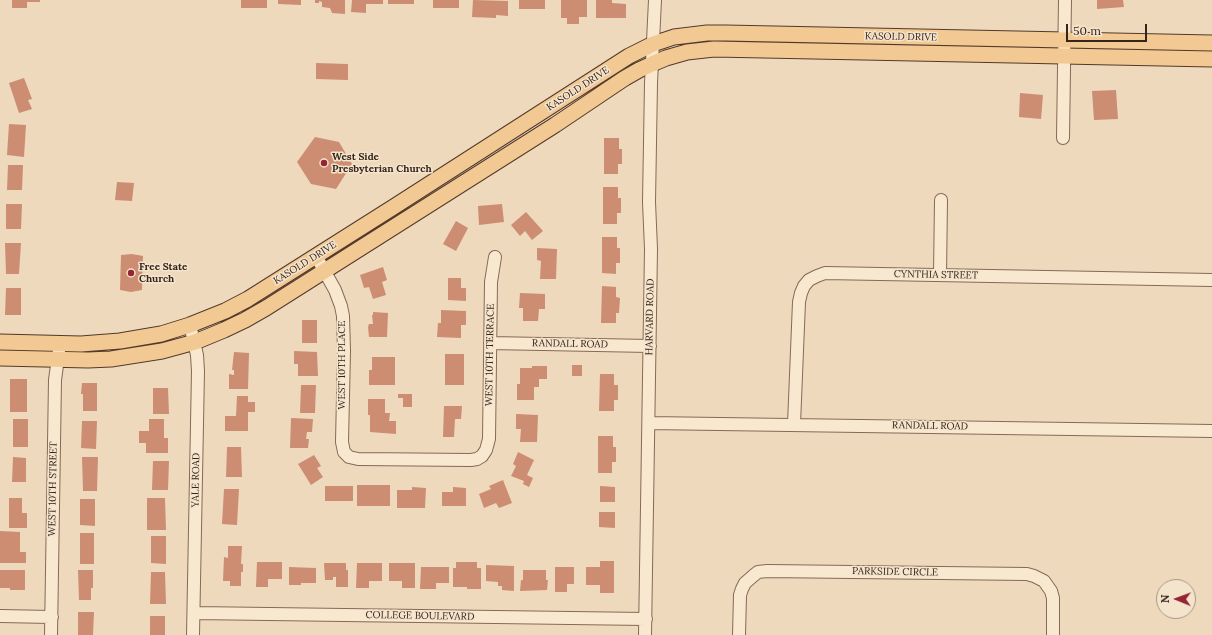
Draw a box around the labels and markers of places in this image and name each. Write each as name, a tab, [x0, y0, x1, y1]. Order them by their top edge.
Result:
place label: West Side Presbyterian Church	[332, 151, 432, 174]
marker: West Side Presbyterian Church	[319, 158, 329, 168]
place label: Free State Church	[139, 261, 187, 284]
marker: Free State Church	[126, 268, 136, 278]

